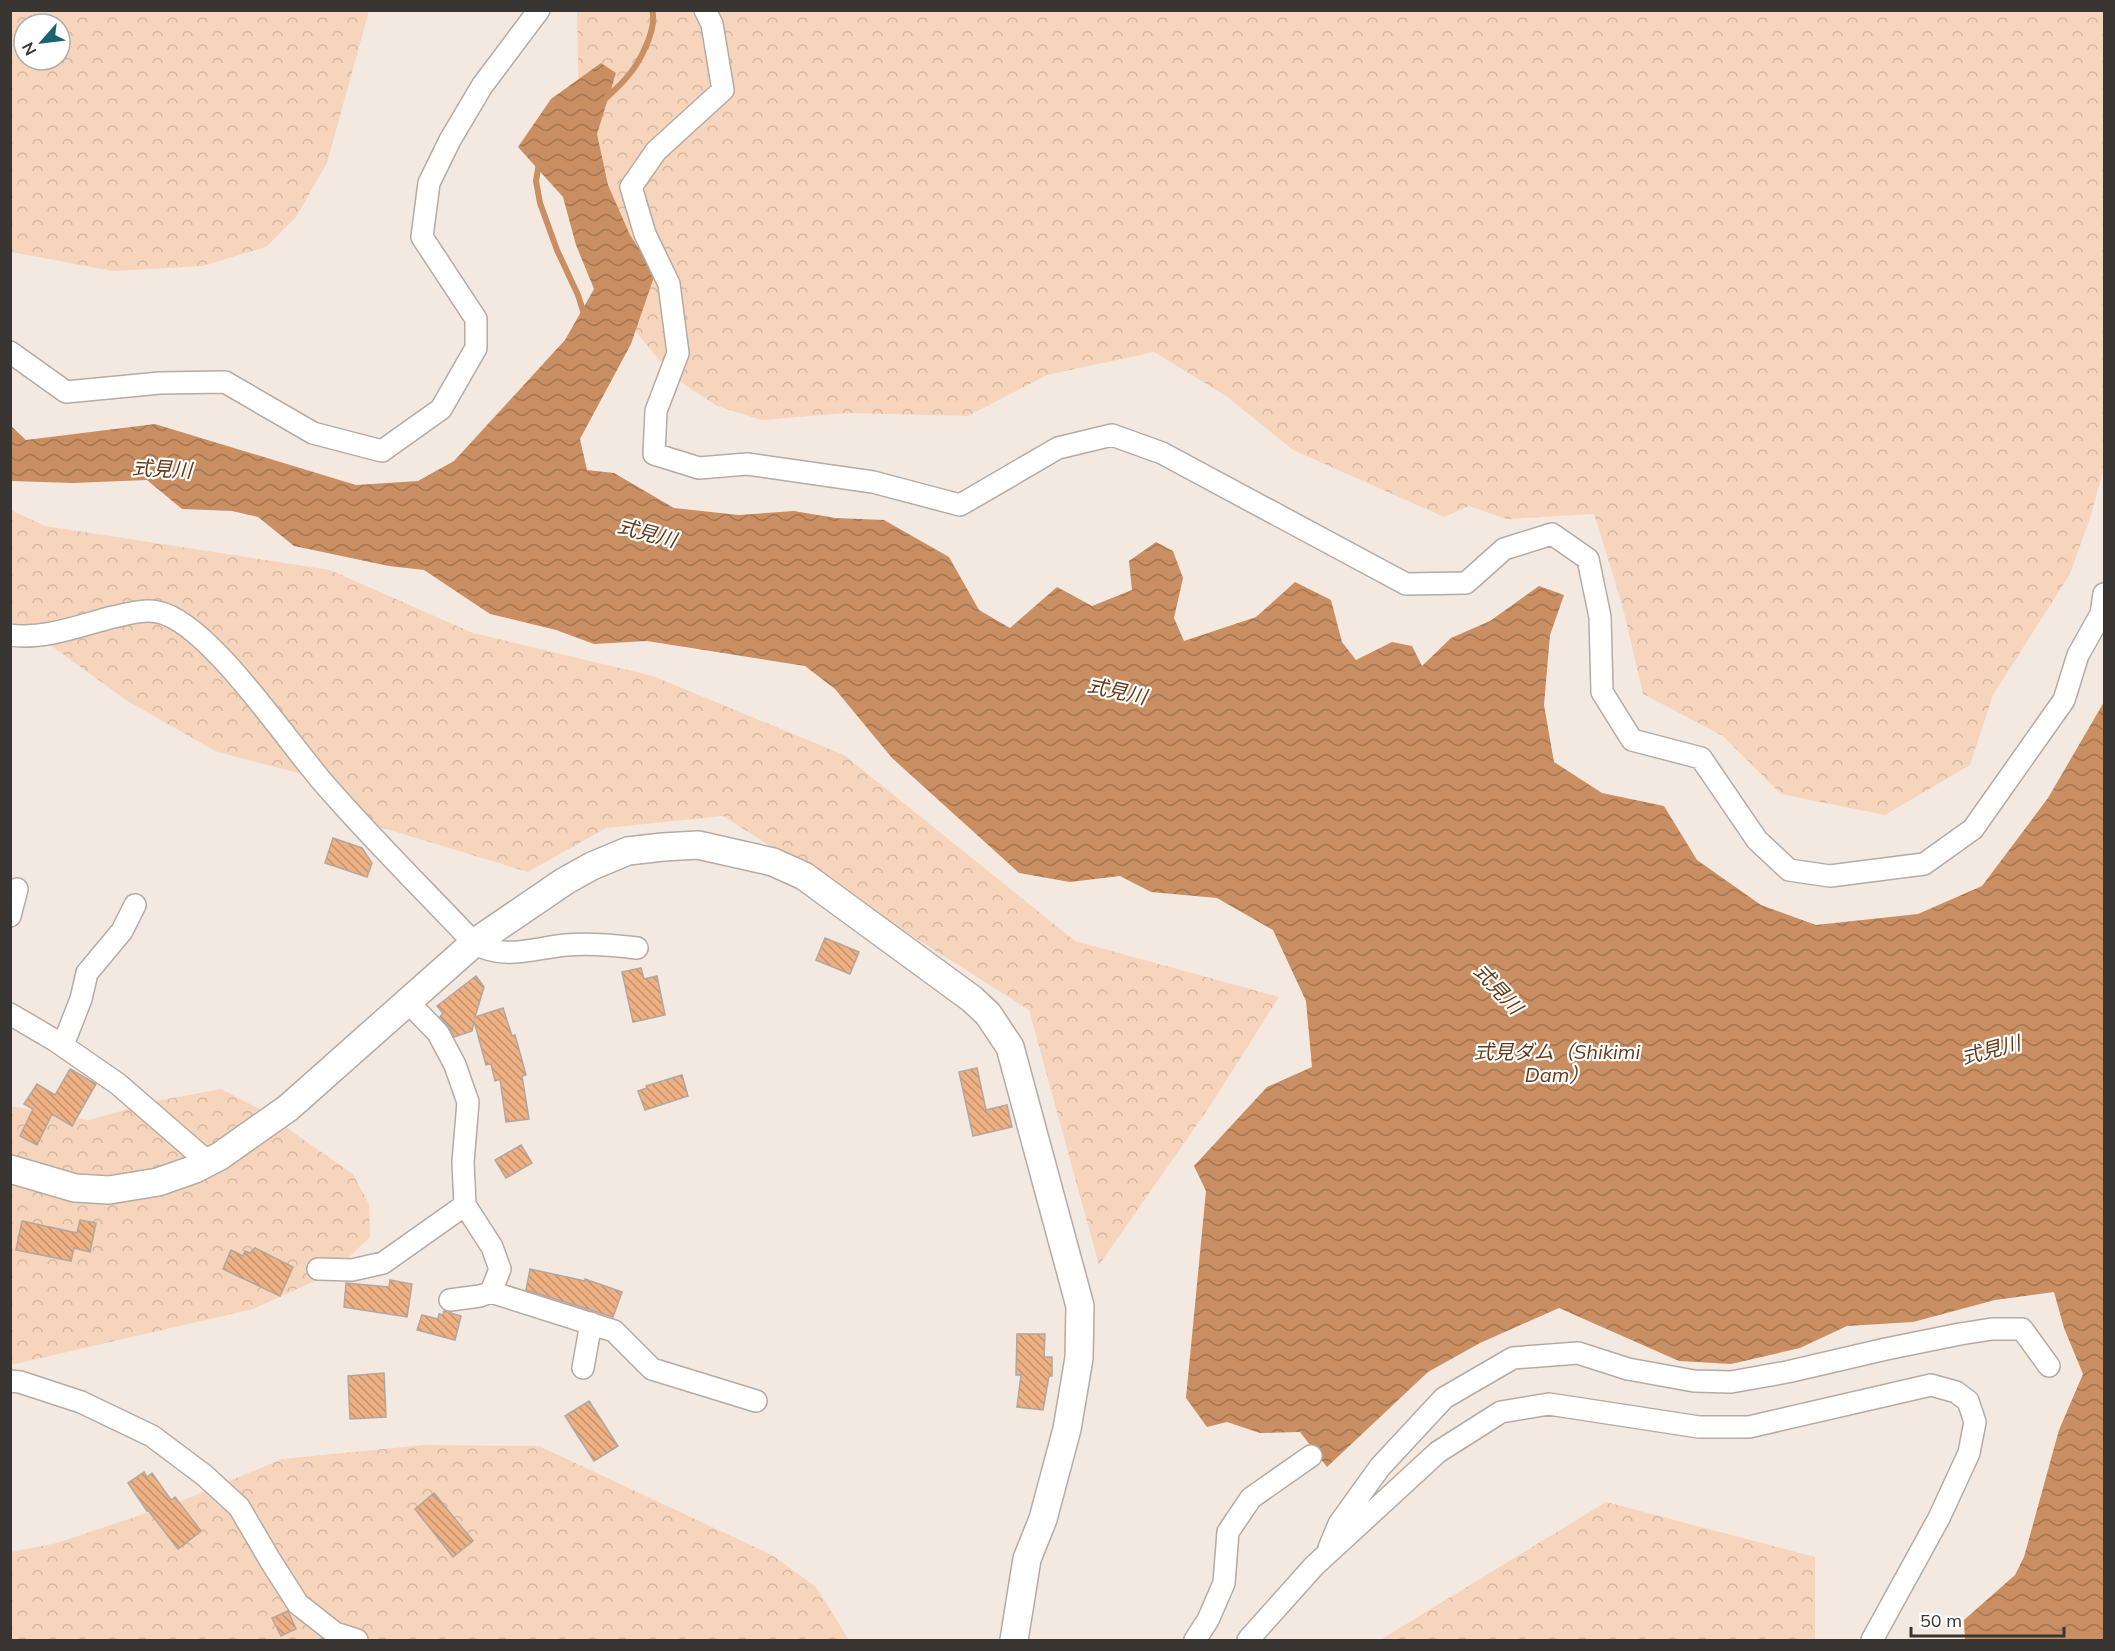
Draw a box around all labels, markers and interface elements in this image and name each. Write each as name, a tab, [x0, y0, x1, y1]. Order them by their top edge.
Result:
north arrow	[12, 12, 72, 72]
text: N	[17, 39, 40, 59]
water label: 式見川	[131, 454, 195, 483]
water label: 式見川	[615, 513, 681, 553]
water label: 式見川	[1085, 672, 1151, 709]
water label: 式見川	[1469, 958, 1529, 1021]
water label: 式見川	[1959, 1029, 2025, 1069]
water label: 式見ダム（Shikimi Dam）	[1474, 1039, 1640, 1087]
scale bar	[1911, 1600, 2064, 1638]
text: 50 m	[1920, 1609, 1962, 1632]

